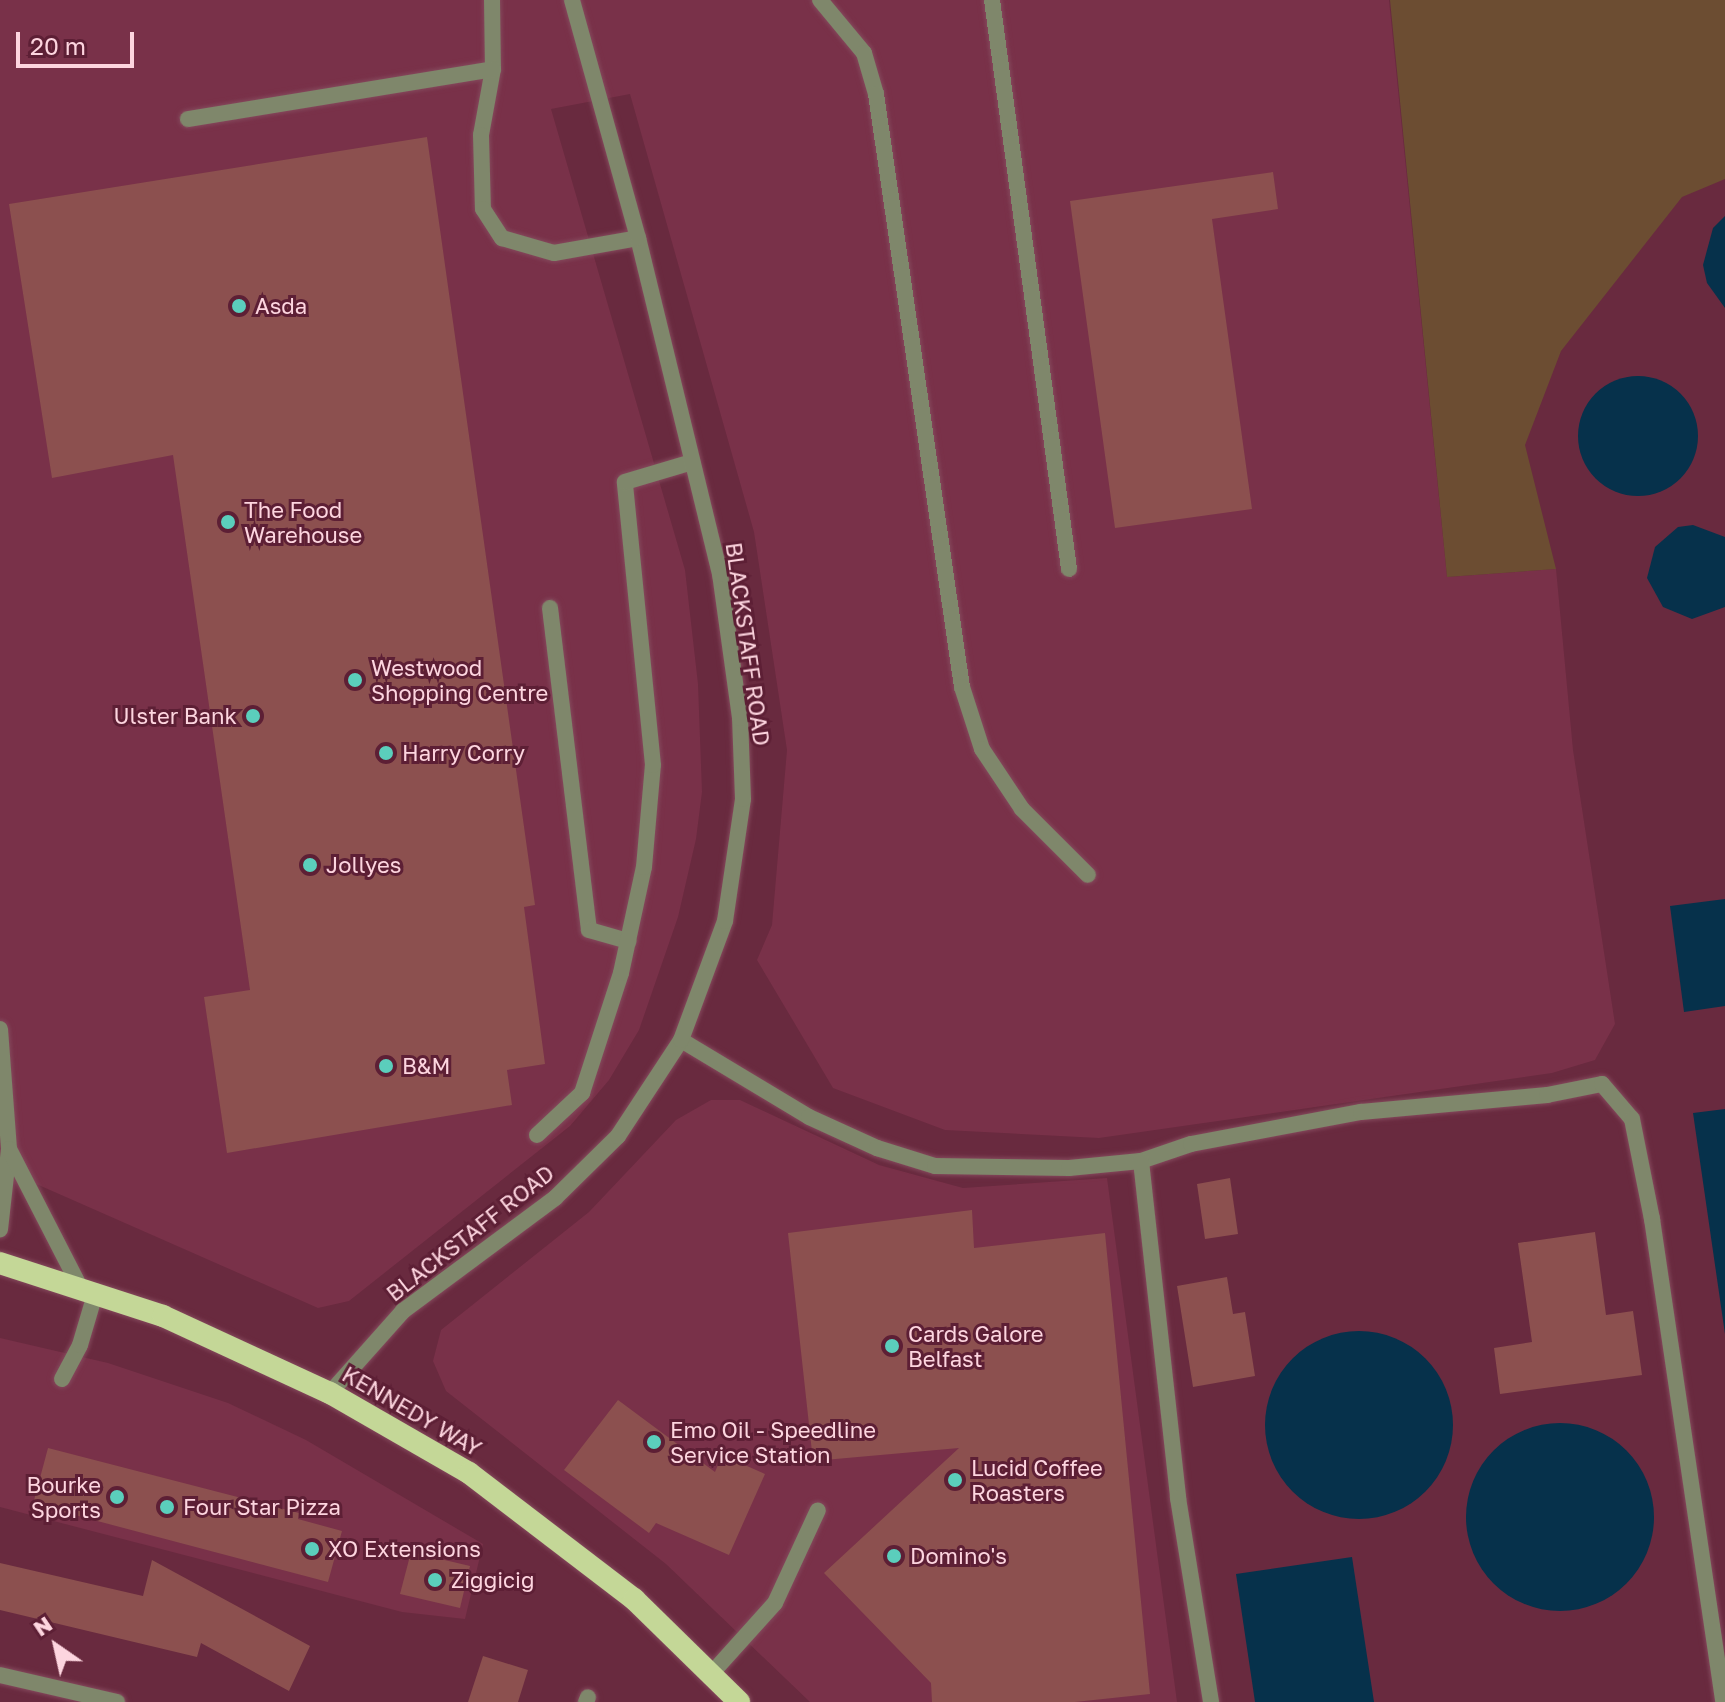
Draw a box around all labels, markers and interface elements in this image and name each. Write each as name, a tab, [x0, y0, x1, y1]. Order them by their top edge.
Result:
scale bar	[20, 16, 138, 66]
text: 20 m	[30, 31, 86, 60]
place label: Asda	[255, 293, 307, 319]
marker: Asda	[230, 297, 248, 315]
place label: The Food Warehouse	[244, 496, 362, 548]
marker: The Food Warehouse	[219, 513, 237, 531]
street label: BLACKSTAFF ROAD	[721, 541, 775, 747]
place label: Westwood Shopping Centre	[371, 654, 548, 706]
marker: Westwood Shopping Centre	[346, 671, 364, 689]
place label: Ulster Bank	[113, 703, 237, 729]
marker: Ulster Bank	[244, 707, 262, 725]
place label: Harry Corry	[402, 740, 525, 766]
marker: Harry Corry	[377, 744, 395, 762]
place label: Jollyes	[326, 852, 401, 878]
marker: Jollyes	[301, 856, 319, 874]
place label: B&M	[402, 1053, 450, 1079]
marker: B&M	[377, 1057, 395, 1075]
street label: BLACKSTAFF ROAD	[381, 1159, 559, 1307]
place label: Cards Galore Belfast	[908, 1320, 1044, 1372]
marker: Cards Galore Belfast	[883, 1337, 901, 1355]
street label: KENNEDY WAY	[338, 1361, 486, 1461]
place label: Emo Oil - Speedline Service Station	[670, 1416, 876, 1468]
marker: Emo Oil - Speedline Service Station	[645, 1433, 663, 1451]
place label: Lucid Coffee Roasters	[971, 1454, 1103, 1506]
place label: Bourke Sports	[26, 1471, 101, 1522]
marker: Lucid Coffee Roasters	[946, 1471, 964, 1489]
marker: Bourke Sports	[108, 1488, 126, 1506]
place label: Four Star Pizza	[183, 1494, 341, 1520]
marker: Four Star Pizza	[158, 1498, 176, 1516]
place label: XO Extensions	[328, 1536, 481, 1562]
marker: XO Extensions	[303, 1540, 321, 1558]
place label: Domino's	[910, 1543, 1007, 1569]
marker: Domino's	[885, 1547, 903, 1565]
place label: Ziggicig	[451, 1567, 534, 1593]
marker: Ziggicig	[426, 1571, 444, 1589]
north arrow	[16, 1606, 96, 1686]
text: N	[28, 1610, 57, 1642]

